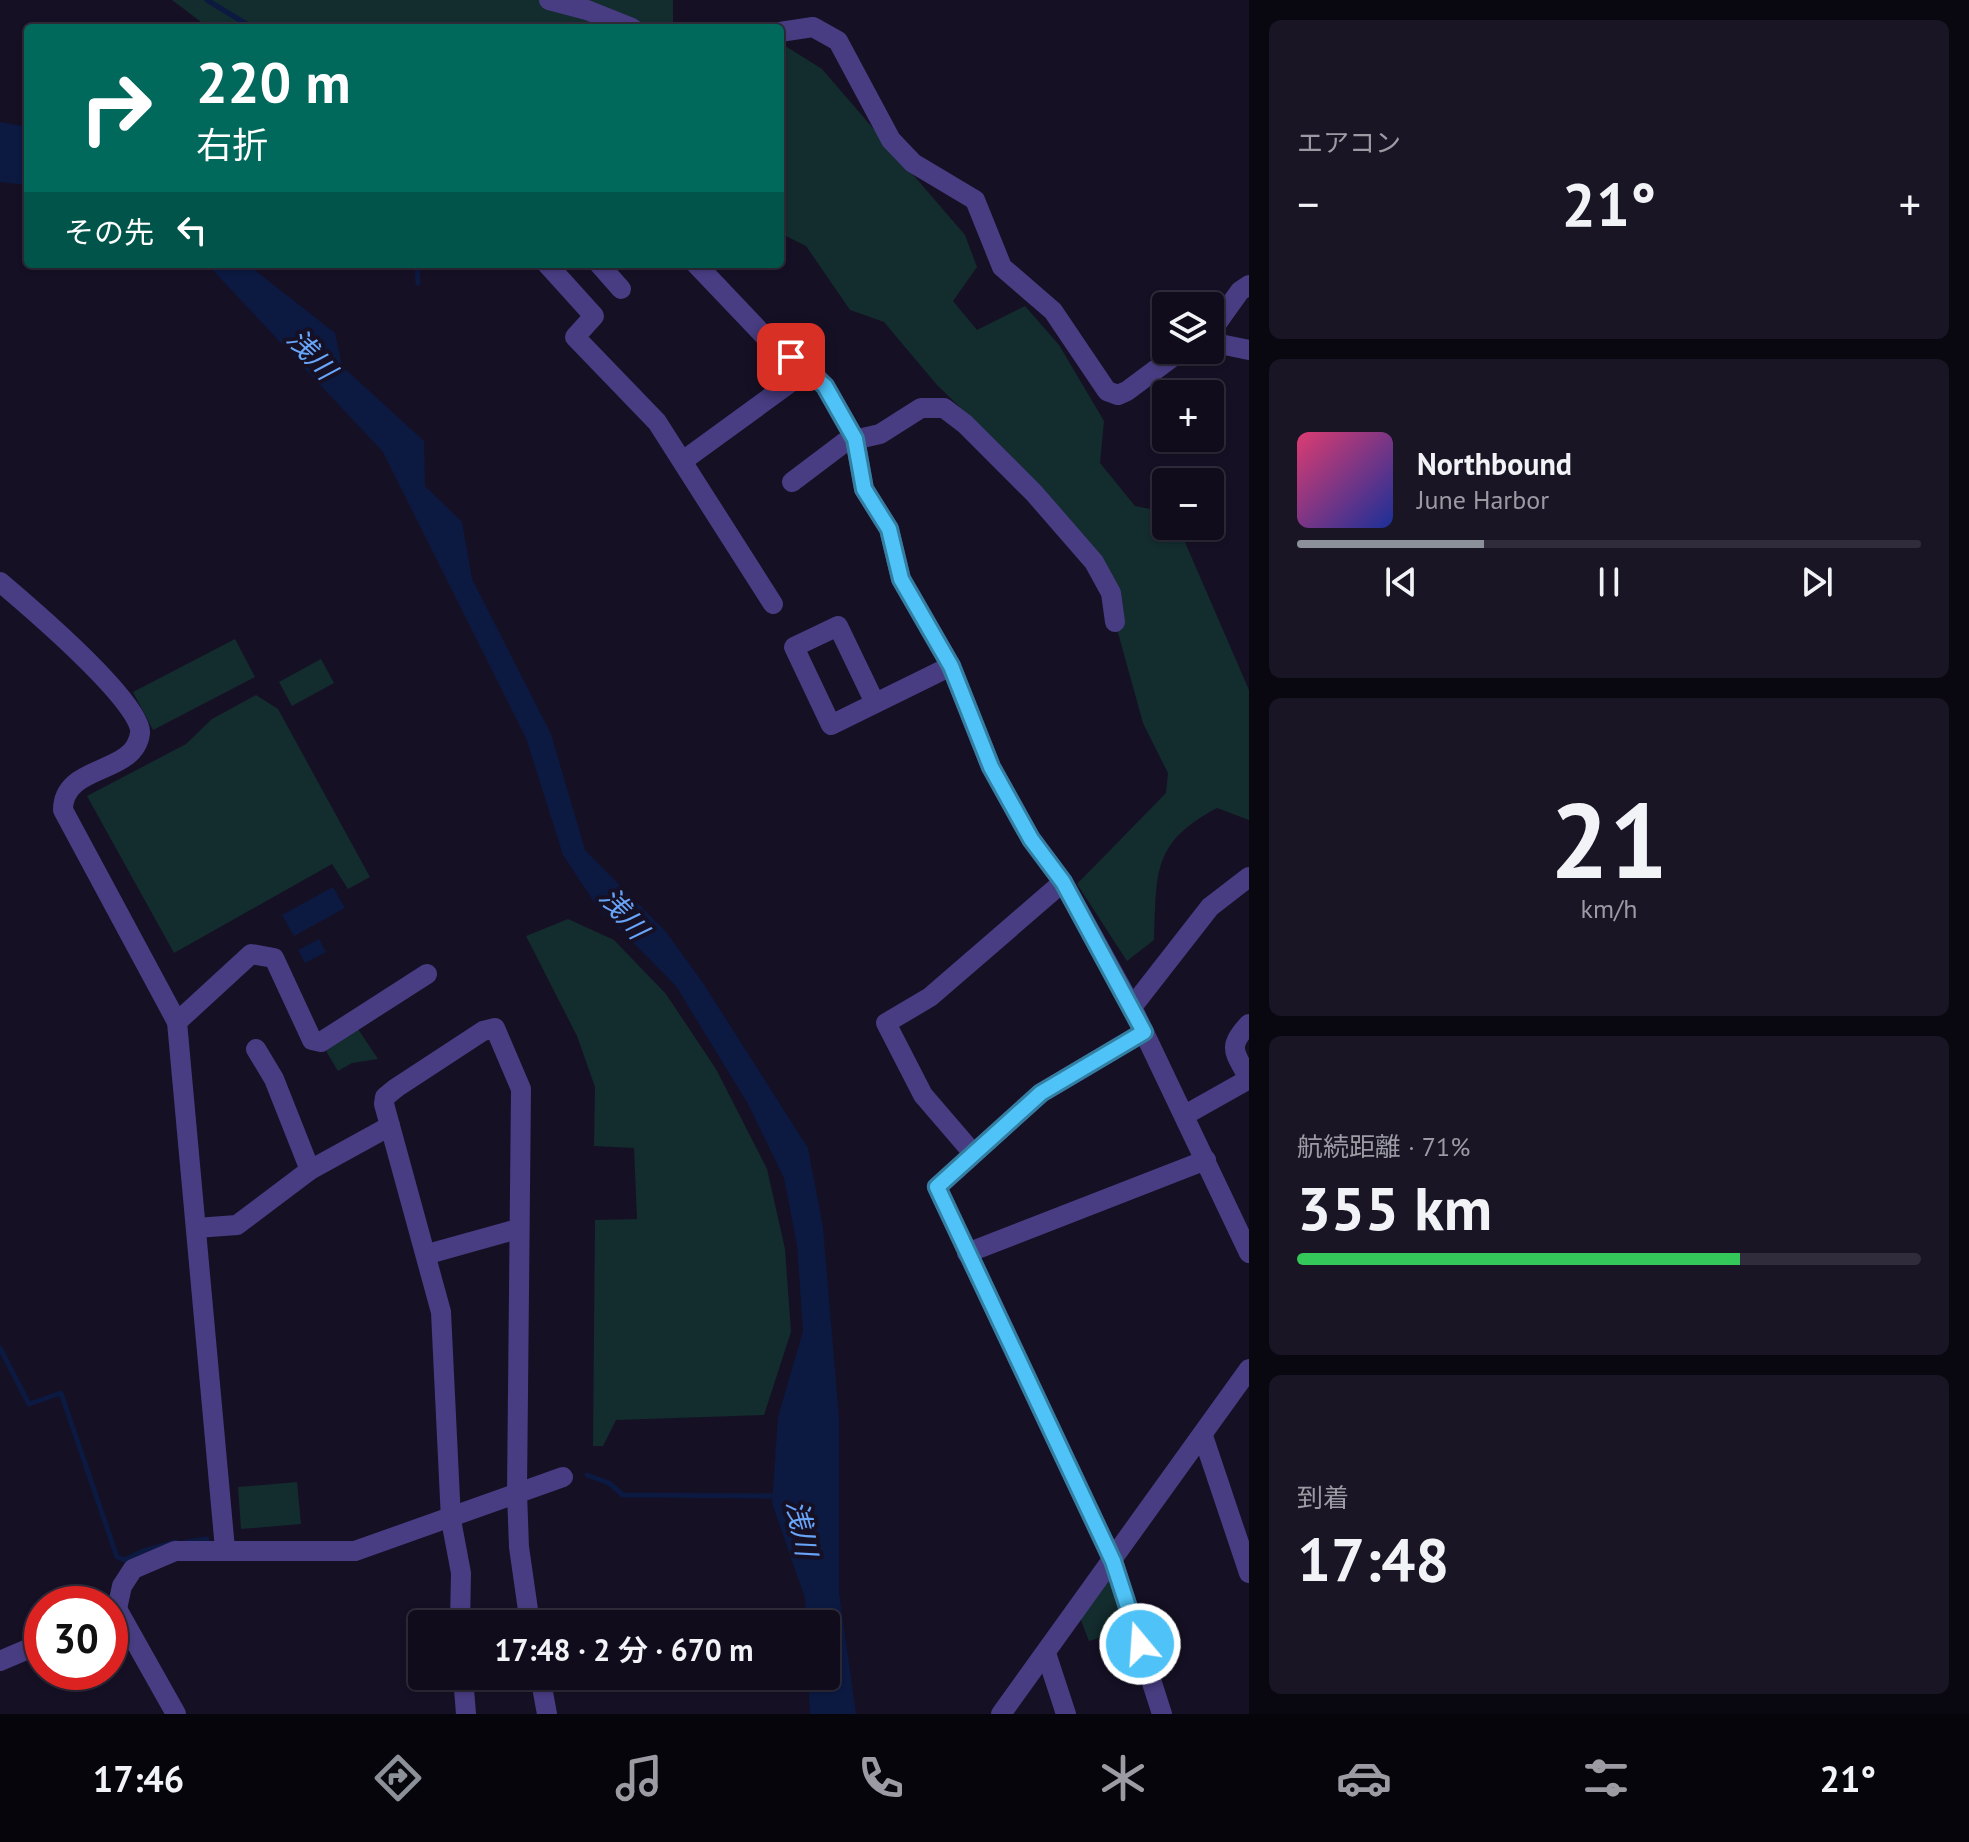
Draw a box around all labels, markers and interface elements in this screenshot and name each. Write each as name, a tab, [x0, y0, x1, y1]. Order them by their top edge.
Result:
text: 220 m	[196, 46, 351, 118]
icon: right	[64, 56, 168, 160]
text: 右折	[196, 121, 268, 168]
text: エアコン	[1297, 126, 1401, 159]
text: 21°	[1562, 165, 1656, 243]
text: −	[1297, 175, 1319, 232]
text: +	[1899, 175, 1921, 232]
icon: left	[170, 208, 214, 252]
text: その先	[64, 212, 154, 251]
map controls	[1152, 292, 1224, 540]
button: layers	[1152, 292, 1224, 364]
water label: 浅川	[280, 320, 347, 389]
pin	[757, 323, 825, 391]
icon: arrive	[769, 335, 813, 379]
button: +	[1152, 380, 1224, 452]
text: Northbound	[1417, 444, 1572, 483]
button: −	[1152, 468, 1224, 540]
text: June Harbor	[1417, 483, 1549, 516]
icon: previous	[1379, 560, 1423, 604]
icon: pause	[1587, 560, 1631, 604]
icon: next	[1795, 560, 1839, 604]
text: 21	[1550, 772, 1668, 907]
water label: 浅川	[592, 879, 658, 948]
text: km/h	[1581, 892, 1638, 925]
text: 航続距離 · 71%	[1297, 1130, 1470, 1163]
text: 355 km	[1297, 1169, 1492, 1247]
text: 到着	[1297, 1481, 1349, 1514]
water label: 浅川	[779, 1497, 827, 1562]
text: 17:48	[1297, 1520, 1449, 1598]
speed limit sign: 30	[24, 1586, 128, 1690]
position arrow	[1098, 1602, 1182, 1686]
text: 17:48 · 2 分 · 670 m	[494, 1630, 754, 1669]
icon: directions	[370, 1750, 426, 1806]
icon: music	[611, 1750, 667, 1806]
icon: phone	[853, 1750, 909, 1806]
icon: climate	[1095, 1750, 1151, 1806]
icon: car	[1336, 1750, 1392, 1806]
icon: filters	[1578, 1750, 1634, 1806]
text: 17:46	[93, 1755, 184, 1802]
text: 21°	[1820, 1755, 1876, 1802]

